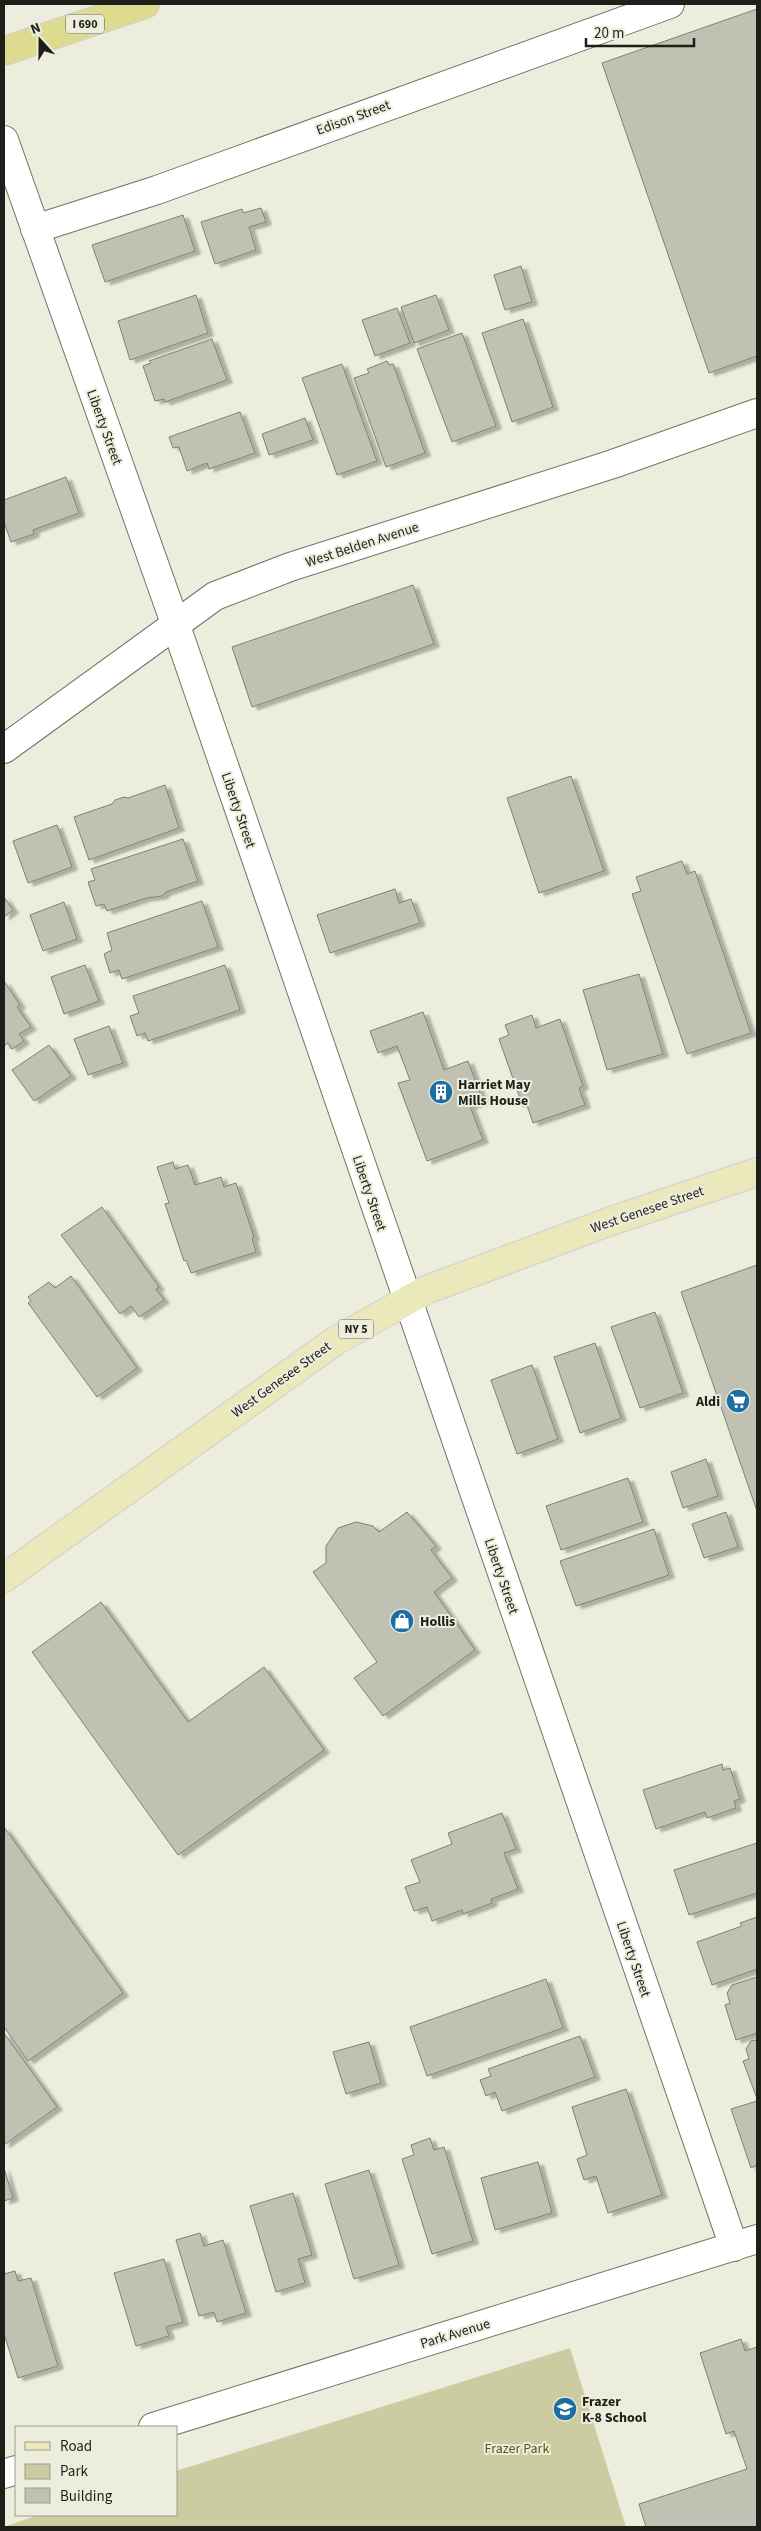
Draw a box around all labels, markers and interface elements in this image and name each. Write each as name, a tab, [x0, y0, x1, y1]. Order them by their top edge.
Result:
road number: I 690	[66, 14, 104, 34]
north arrow	[15, 15, 65, 65]
scale bar	[586, 15, 694, 47]
text: N	[28, 18, 44, 40]
text: 20 m	[594, 23, 624, 44]
street label: Edison Street	[314, 95, 393, 141]
street label: Liberty Street	[81, 387, 127, 468]
street label: West Belden Avenue	[303, 517, 422, 573]
street label: Liberty Street	[216, 770, 260, 851]
place label: Harriet May Mills House	[458, 1075, 531, 1111]
building icon: Harriet May Mills House	[428, 1079, 454, 1105]
street label: Liberty Street	[347, 1153, 391, 1234]
street label: West Genesee Street	[588, 1181, 707, 1239]
road number: NY 5	[338, 1320, 374, 1338]
street label: West Genesee Street	[228, 1337, 336, 1423]
supermarket icon: Aldi	[725, 1388, 751, 1414]
place label: Aldi	[695, 1392, 720, 1412]
street label: Liberty Street	[479, 1536, 523, 1617]
shop icon: Hollis	[389, 1608, 415, 1634]
place label: Hollis	[420, 1612, 455, 1632]
street label: Liberty Street	[611, 1919, 655, 2000]
street label: Park Avenue	[418, 2314, 493, 2354]
place label: Frazer K-8 School	[582, 2392, 647, 2428]
school or university icon: Frazer K-8 School	[552, 2396, 578, 2422]
legend	[15, 2426, 178, 2516]
text: Road	[60, 2436, 92, 2457]
park label: Frazer Park	[485, 2439, 549, 2459]
text: Park	[60, 2461, 89, 2482]
text: Building	[60, 2486, 113, 2507]

